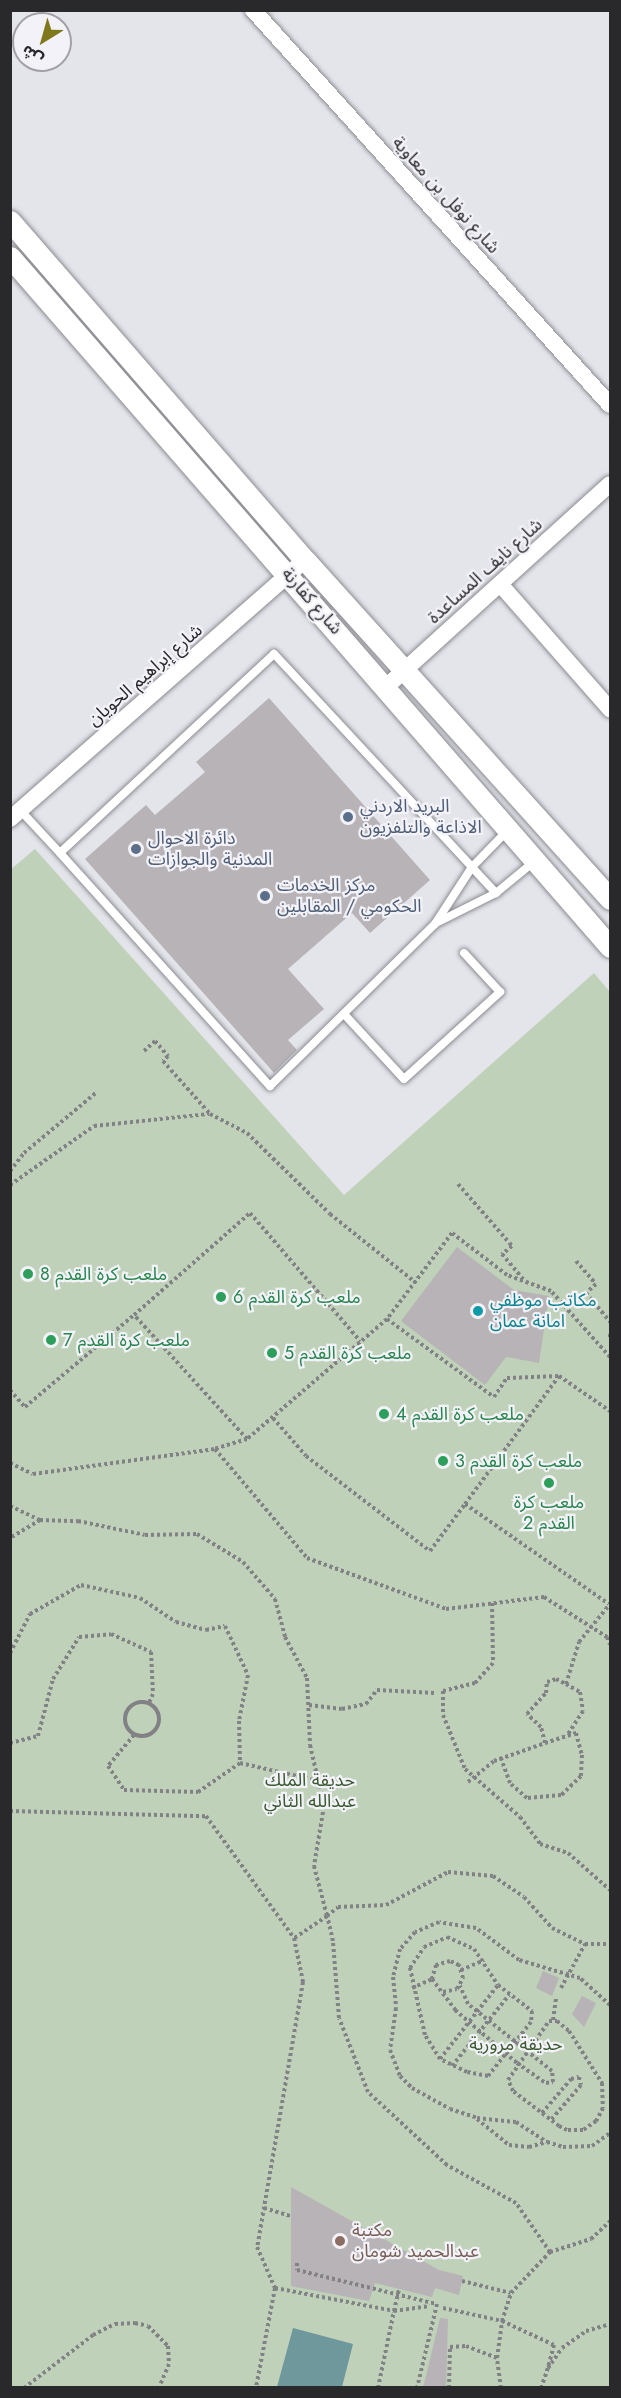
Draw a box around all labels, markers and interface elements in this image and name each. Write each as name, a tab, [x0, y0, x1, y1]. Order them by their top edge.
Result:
north arrow	[12, 12, 72, 72]
text: ش	[16, 39, 48, 71]
street label: شارع نوفل بن معاوية	[388, 132, 504, 258]
street label: شارع نايف المساعدة	[423, 514, 547, 628]
street label: شارع كفارنة	[277, 563, 347, 639]
street label: شارع إبراهيم الحويان	[83, 619, 207, 731]
place label: البريد الاردني الاذاعة والتلفزيون	[360, 796, 482, 838]
marker: البريد الاردني الاذاعة والتلفزيون	[341, 810, 355, 824]
place label: دائرة الاحوال المدنية والجوازات	[148, 828, 272, 870]
marker: دائرة الاحوال المدنية والجوازات	[129, 842, 143, 856]
place label: مركز الخدمات الحكومي / المقابلين	[277, 875, 421, 918]
marker: مركز الخدمات الحكومي / المقابلين	[258, 889, 272, 903]
place label: ملعب كرة القدم 8	[40, 1263, 167, 1285]
marker: ملعب كرة القدم 8	[21, 1267, 35, 1281]
place label: ملعب كرة القدم 6	[233, 1286, 361, 1308]
marker: ملعب كرة القدم 6	[214, 1290, 228, 1304]
place label: مكاتب موظفي امانة عمان	[490, 1290, 597, 1332]
marker: مكاتب موظفي امانة عمان	[471, 1304, 485, 1318]
place label: ملعب كرة القدم 7	[63, 1329, 190, 1351]
marker: ملعب كرة القدم 7	[44, 1333, 58, 1347]
place label: ملعب كرة القدم 5	[284, 1342, 412, 1364]
marker: ملعب كرة القدم 5	[265, 1346, 279, 1360]
place label: ملعب كرة القدم 4	[396, 1403, 524, 1425]
marker: ملعب كرة القدم 4	[377, 1407, 391, 1421]
place label: ملعب كرة القدم 3	[455, 1450, 582, 1472]
marker: ملعب كرة القدم 3	[436, 1454, 450, 1468]
marker: ملعب كرة القدم 2	[542, 1476, 556, 1490]
place label: ملعب كرة القدم 2	[514, 1492, 584, 1534]
park label: حديقة الملك عبدالله الثاني	[264, 1770, 356, 1812]
park label: حديقة مرورية	[469, 2033, 563, 2055]
place label: مكتبة عبدالحميد شومان	[352, 2220, 479, 2262]
marker: مكتبة عبدالحميد شومان	[333, 2234, 347, 2248]

